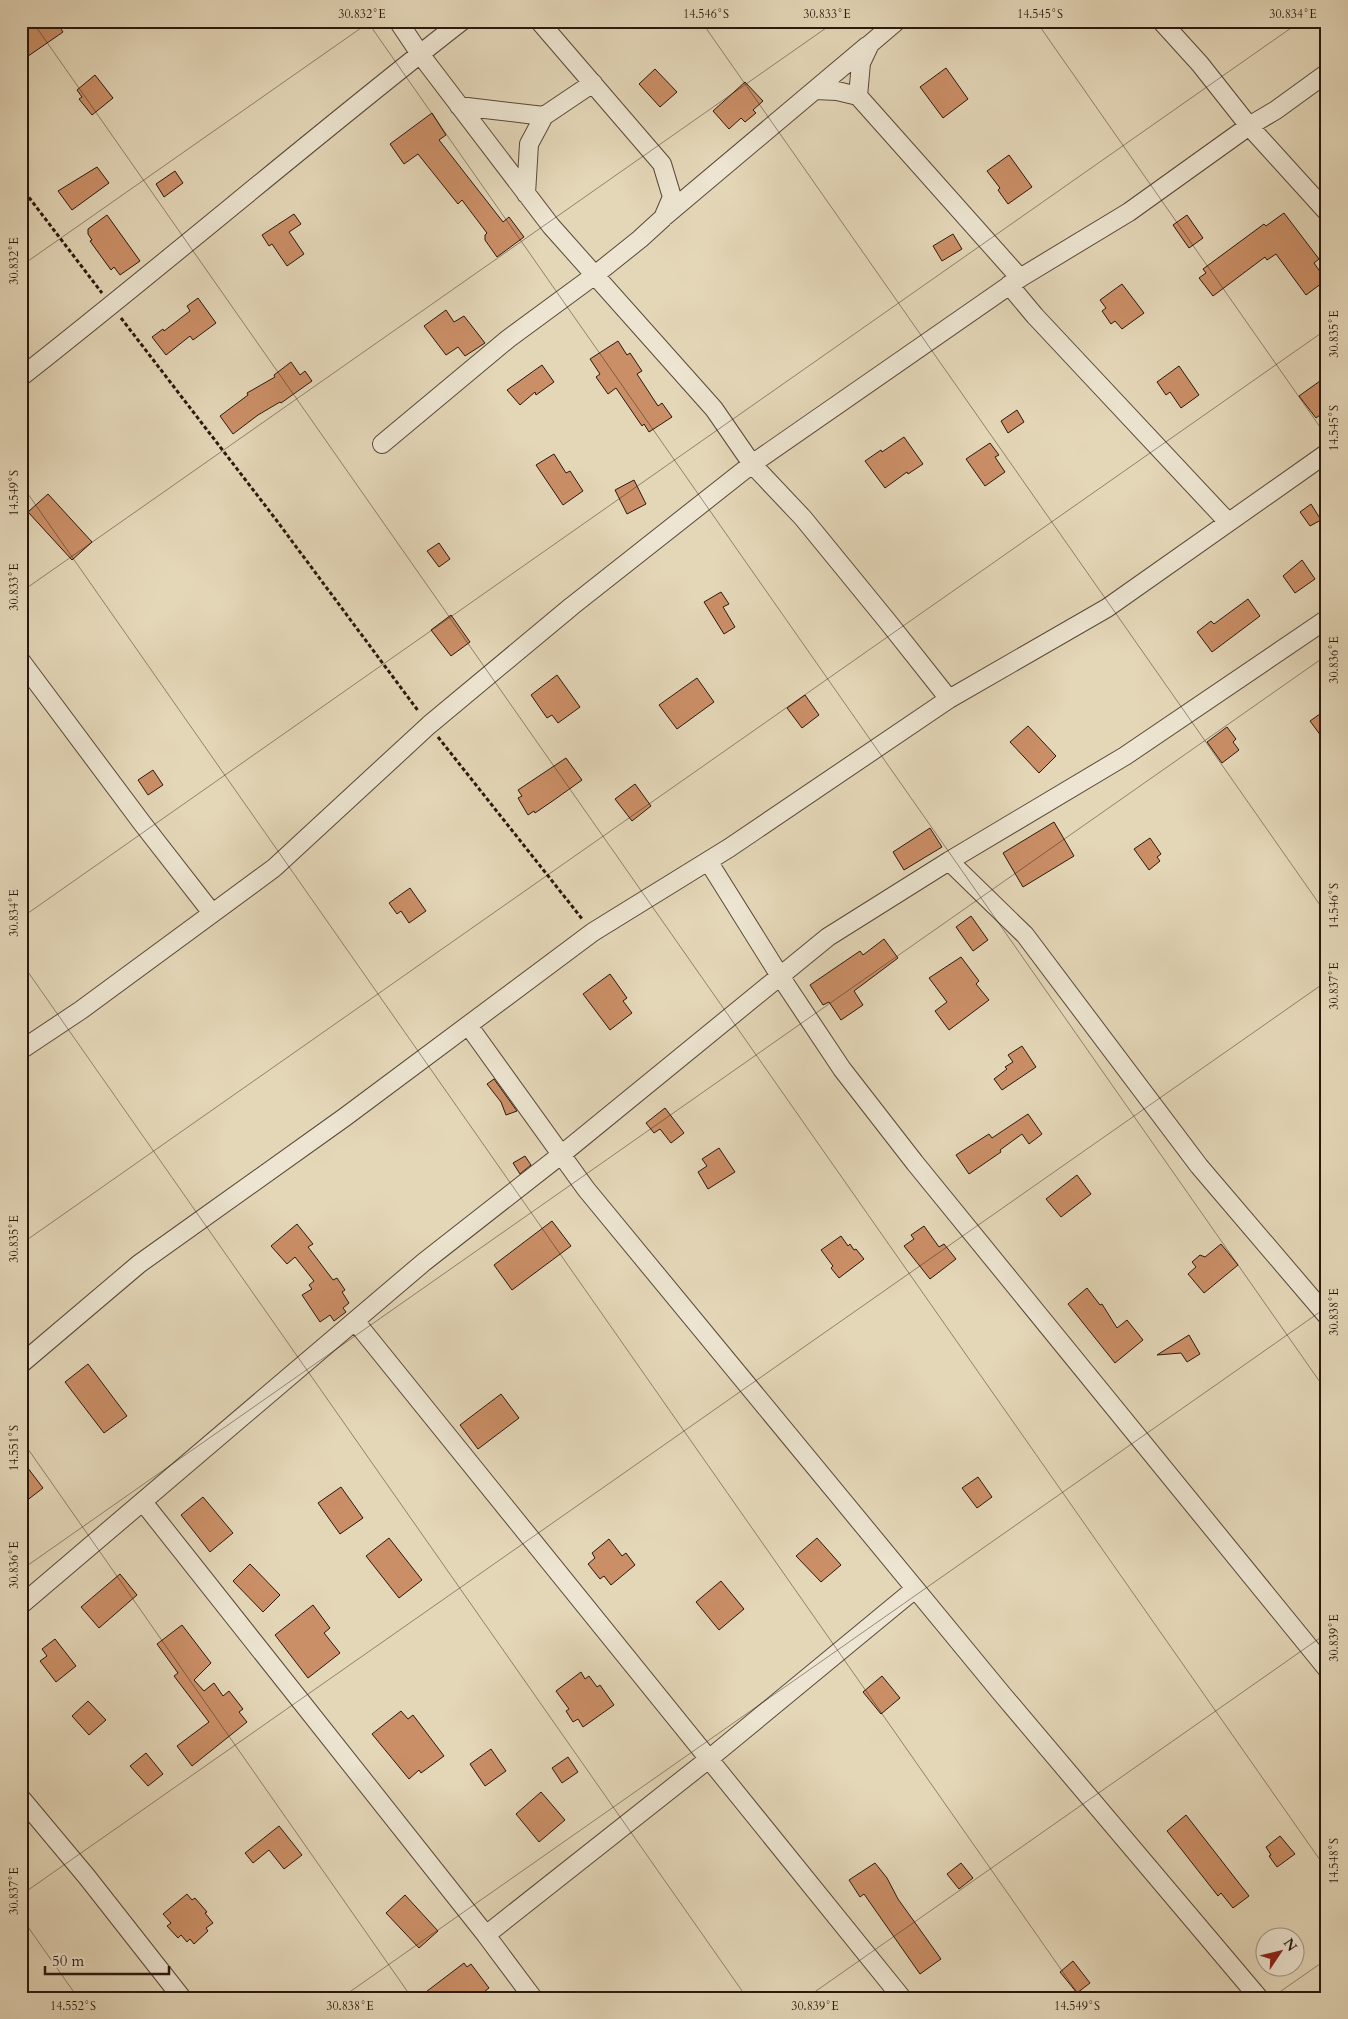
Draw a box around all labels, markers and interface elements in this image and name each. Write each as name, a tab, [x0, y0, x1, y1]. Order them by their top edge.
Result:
text: 30.832°E	[338, 6, 386, 22]
text: 14.546°S	[683, 6, 729, 22]
text: 30.833°E	[803, 6, 851, 22]
text: 14.545°S	[1017, 6, 1063, 22]
text: 30.834°E	[1269, 6, 1317, 22]
text: 30.832°E	[6, 237, 22, 285]
text: 30.835°E	[1326, 310, 1342, 358]
text: 14.545°S	[1326, 405, 1342, 451]
text: 14.549°S	[6, 470, 22, 516]
text: 30.833°E	[6, 563, 22, 611]
text: 30.836°E	[1326, 636, 1342, 684]
text: 14.546°S	[1326, 883, 1342, 929]
text: 30.834°E	[6, 889, 22, 937]
text: 30.837°E	[1326, 962, 1342, 1010]
text: 30.835°E	[6, 1215, 22, 1263]
text: 30.838°E	[1326, 1288, 1342, 1336]
text: 14.551°S	[6, 1425, 22, 1471]
text: 30.836°E	[6, 1541, 22, 1589]
text: 30.839°E	[1326, 1614, 1342, 1662]
text: 14.548°S	[1326, 1838, 1342, 1884]
text: 30.837°E	[6, 1867, 22, 1915]
north arrow	[1256, 1926, 1306, 1976]
text: N	[1279, 1934, 1302, 1955]
scale bar	[45, 1944, 169, 1976]
text: 50 m	[52, 1951, 84, 1971]
text: 14.552°S	[50, 1998, 96, 2014]
text: 30.838°E	[326, 1998, 374, 2014]
text: 30.839°E	[791, 1998, 839, 2014]
text: 14.549°S	[1054, 1998, 1100, 2014]

